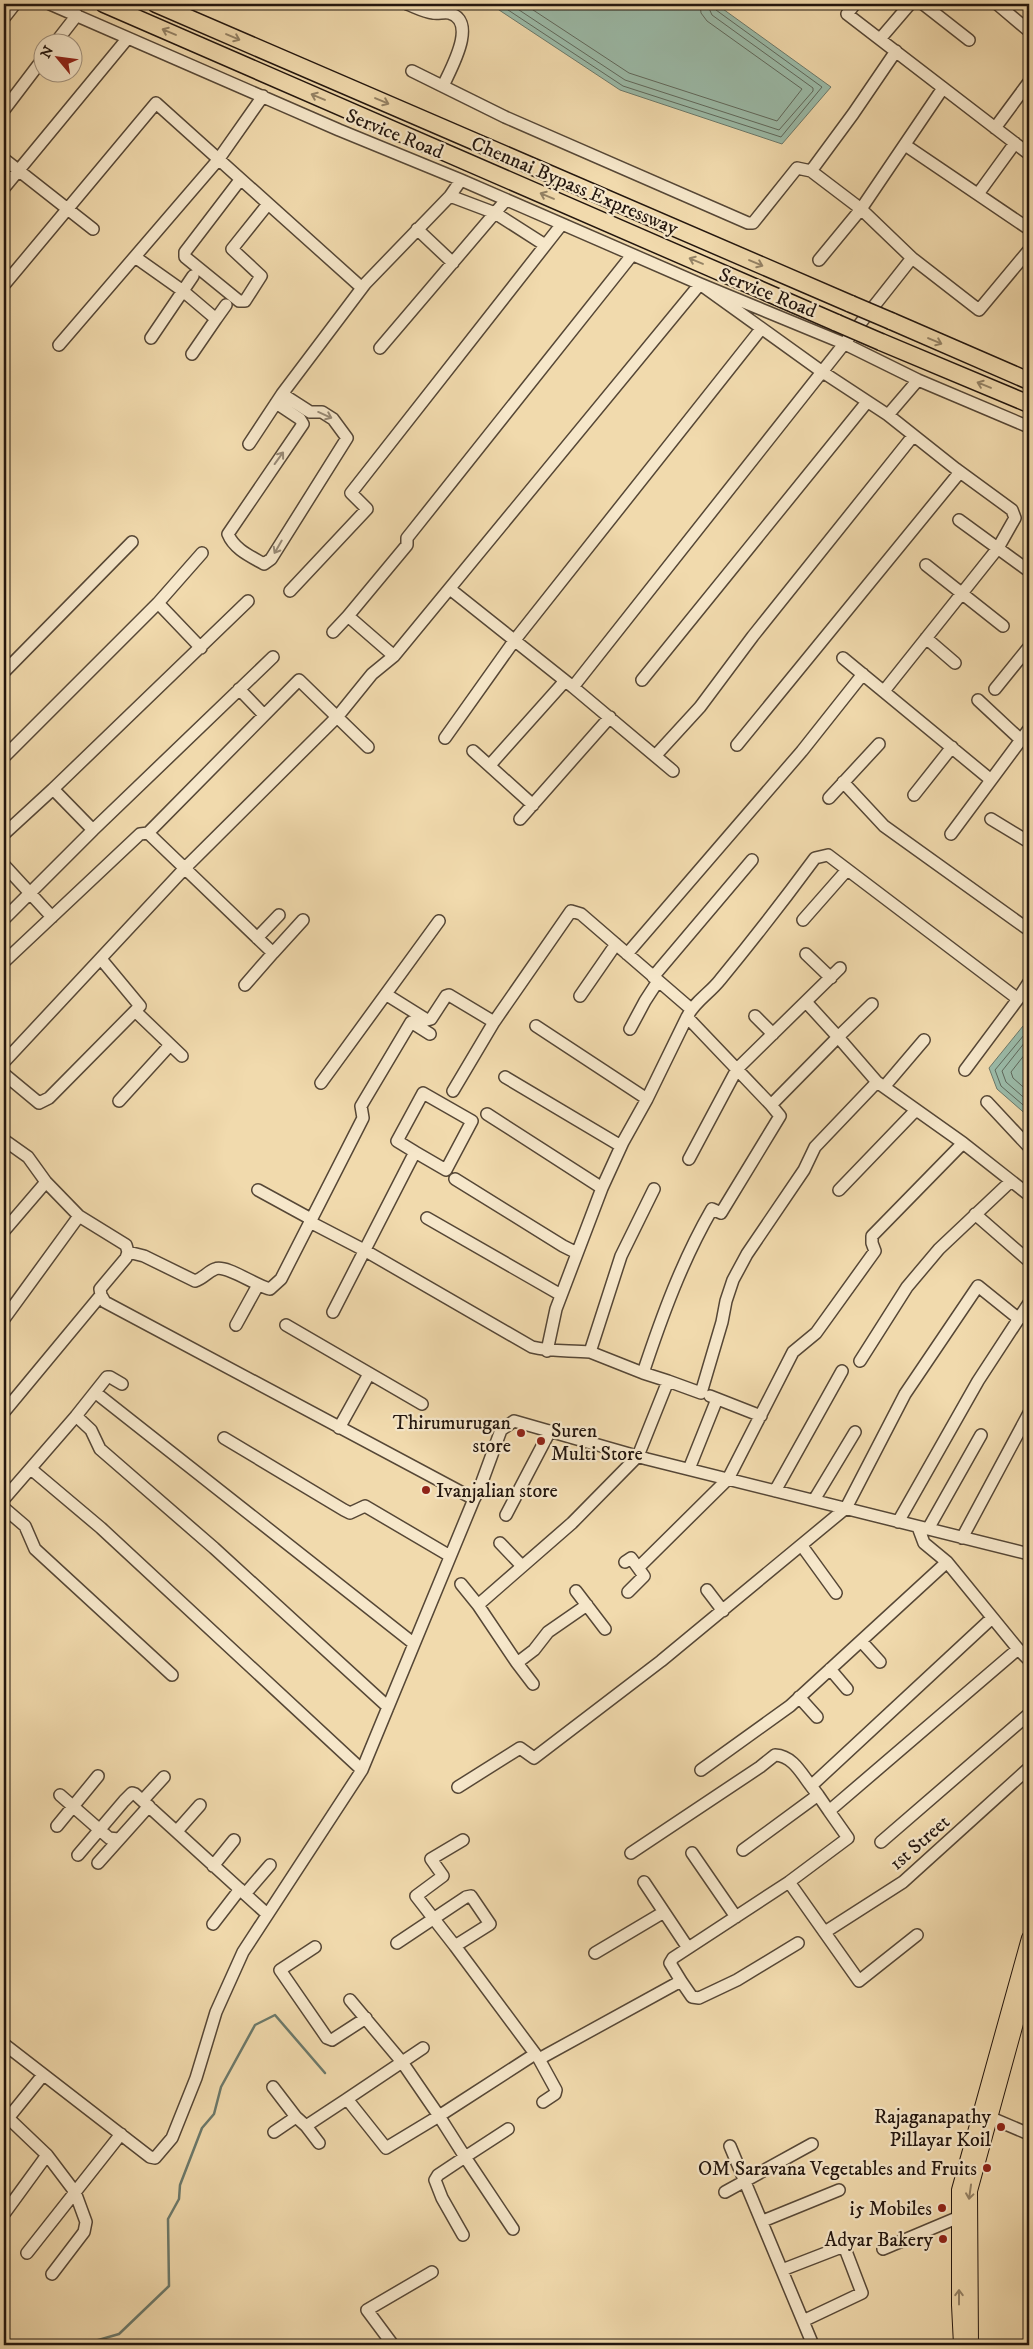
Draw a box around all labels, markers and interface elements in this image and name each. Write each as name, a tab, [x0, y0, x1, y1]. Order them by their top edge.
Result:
one-way arrow	[162, 27, 177, 37]
north arrow	[32, 32, 82, 82]
one-way arrow	[225, 33, 240, 42]
text: N	[37, 42, 58, 62]
one-way arrow	[311, 91, 326, 101]
one-way arrow	[374, 97, 389, 107]
street label: Service Road	[342, 103, 447, 165]
street label: Chennai Bypass Expressway	[467, 131, 682, 242]
one-way arrow	[540, 191, 555, 201]
one-way arrow	[689, 256, 704, 266]
one-way arrow	[748, 259, 763, 269]
street label: Service Road	[715, 262, 820, 324]
one-way arrow	[927, 336, 942, 346]
one-way arrow	[977, 380, 992, 390]
one-way arrow	[317, 410, 332, 420]
one-way arrow	[274, 452, 285, 465]
one-way arrow	[273, 539, 283, 554]
place label: Thirumurugan store	[393, 1411, 512, 1459]
place label: Suren Multi Store	[551, 1419, 643, 1467]
marker: Thirumurugan store	[515, 1427, 527, 1439]
marker: Suren Multi Store	[535, 1435, 547, 1447]
place label: Ivanjalian store	[436, 1479, 558, 1504]
marker: Ivanjalian store	[420, 1484, 432, 1496]
street label: 1st Street	[885, 1810, 955, 1876]
place label: Rajaganapathy Pillayar Koil	[874, 2105, 991, 2153]
marker: Rajaganapathy Pillayar Koil	[995, 2121, 1007, 2133]
place label: OM Saravana Vegetables and Fruits	[698, 2157, 977, 2182]
marker: OM Saravana Vegetables and Fruits	[981, 2162, 993, 2174]
one-way arrow	[965, 2184, 975, 2200]
place label: i5 Mobiles	[849, 2197, 932, 2222]
marker: i5 Mobiles	[936, 2202, 948, 2214]
place label: Adyar Bakery	[825, 2228, 934, 2253]
marker: Adyar Bakery	[937, 2233, 949, 2245]
one-way arrow	[954, 2289, 964, 2305]

